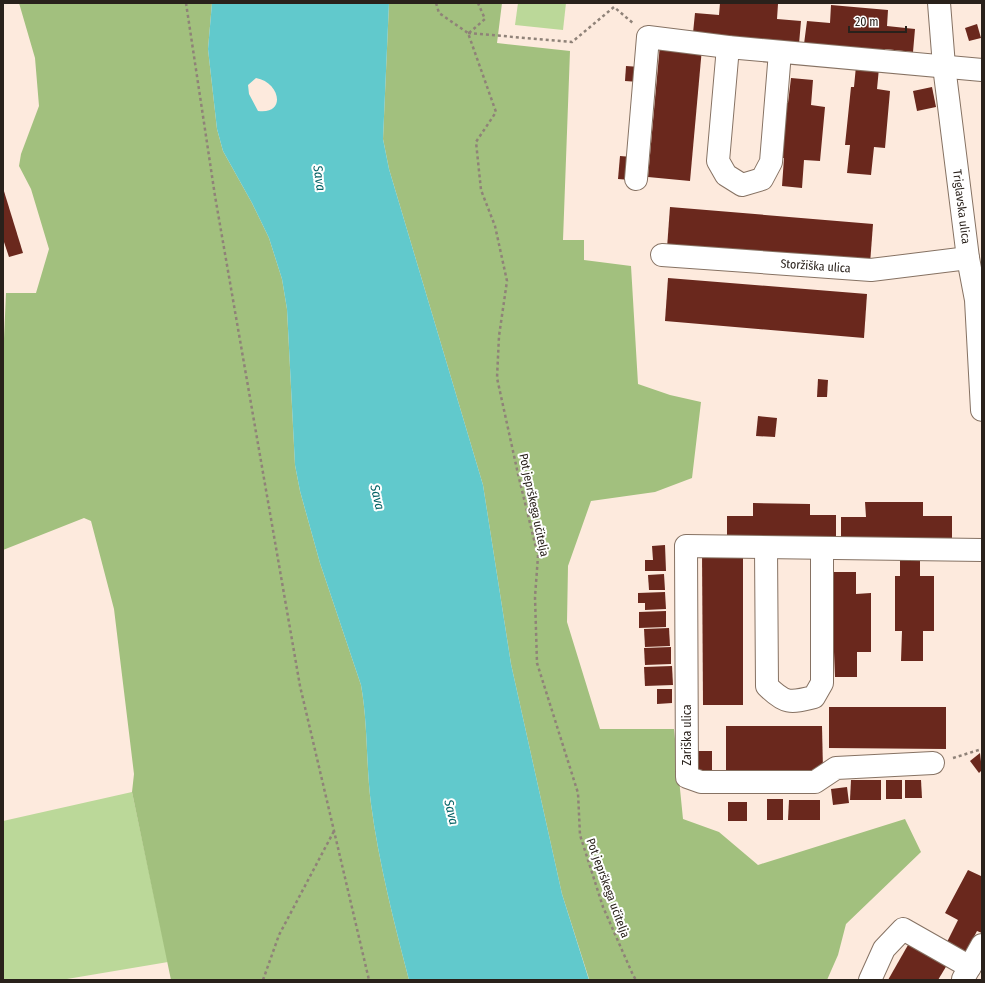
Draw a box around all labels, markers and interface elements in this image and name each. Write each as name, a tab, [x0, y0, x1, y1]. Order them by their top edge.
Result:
scale bar	[849, 8, 906, 34]
text: 20 m	[855, 15, 879, 29]
water label: Sava	[310, 163, 329, 192]
street label: Triglavska ulica	[950, 169, 973, 245]
street label: Storžiška ulica	[780, 257, 851, 276]
street label: Pot jeprškega učitelja	[516, 452, 552, 558]
water label: Sava	[367, 482, 388, 511]
street label: Zariška ulica	[680, 704, 694, 766]
water label: Sava	[441, 797, 462, 826]
street label: Pot jeprškega učitelja	[583, 836, 633, 940]

